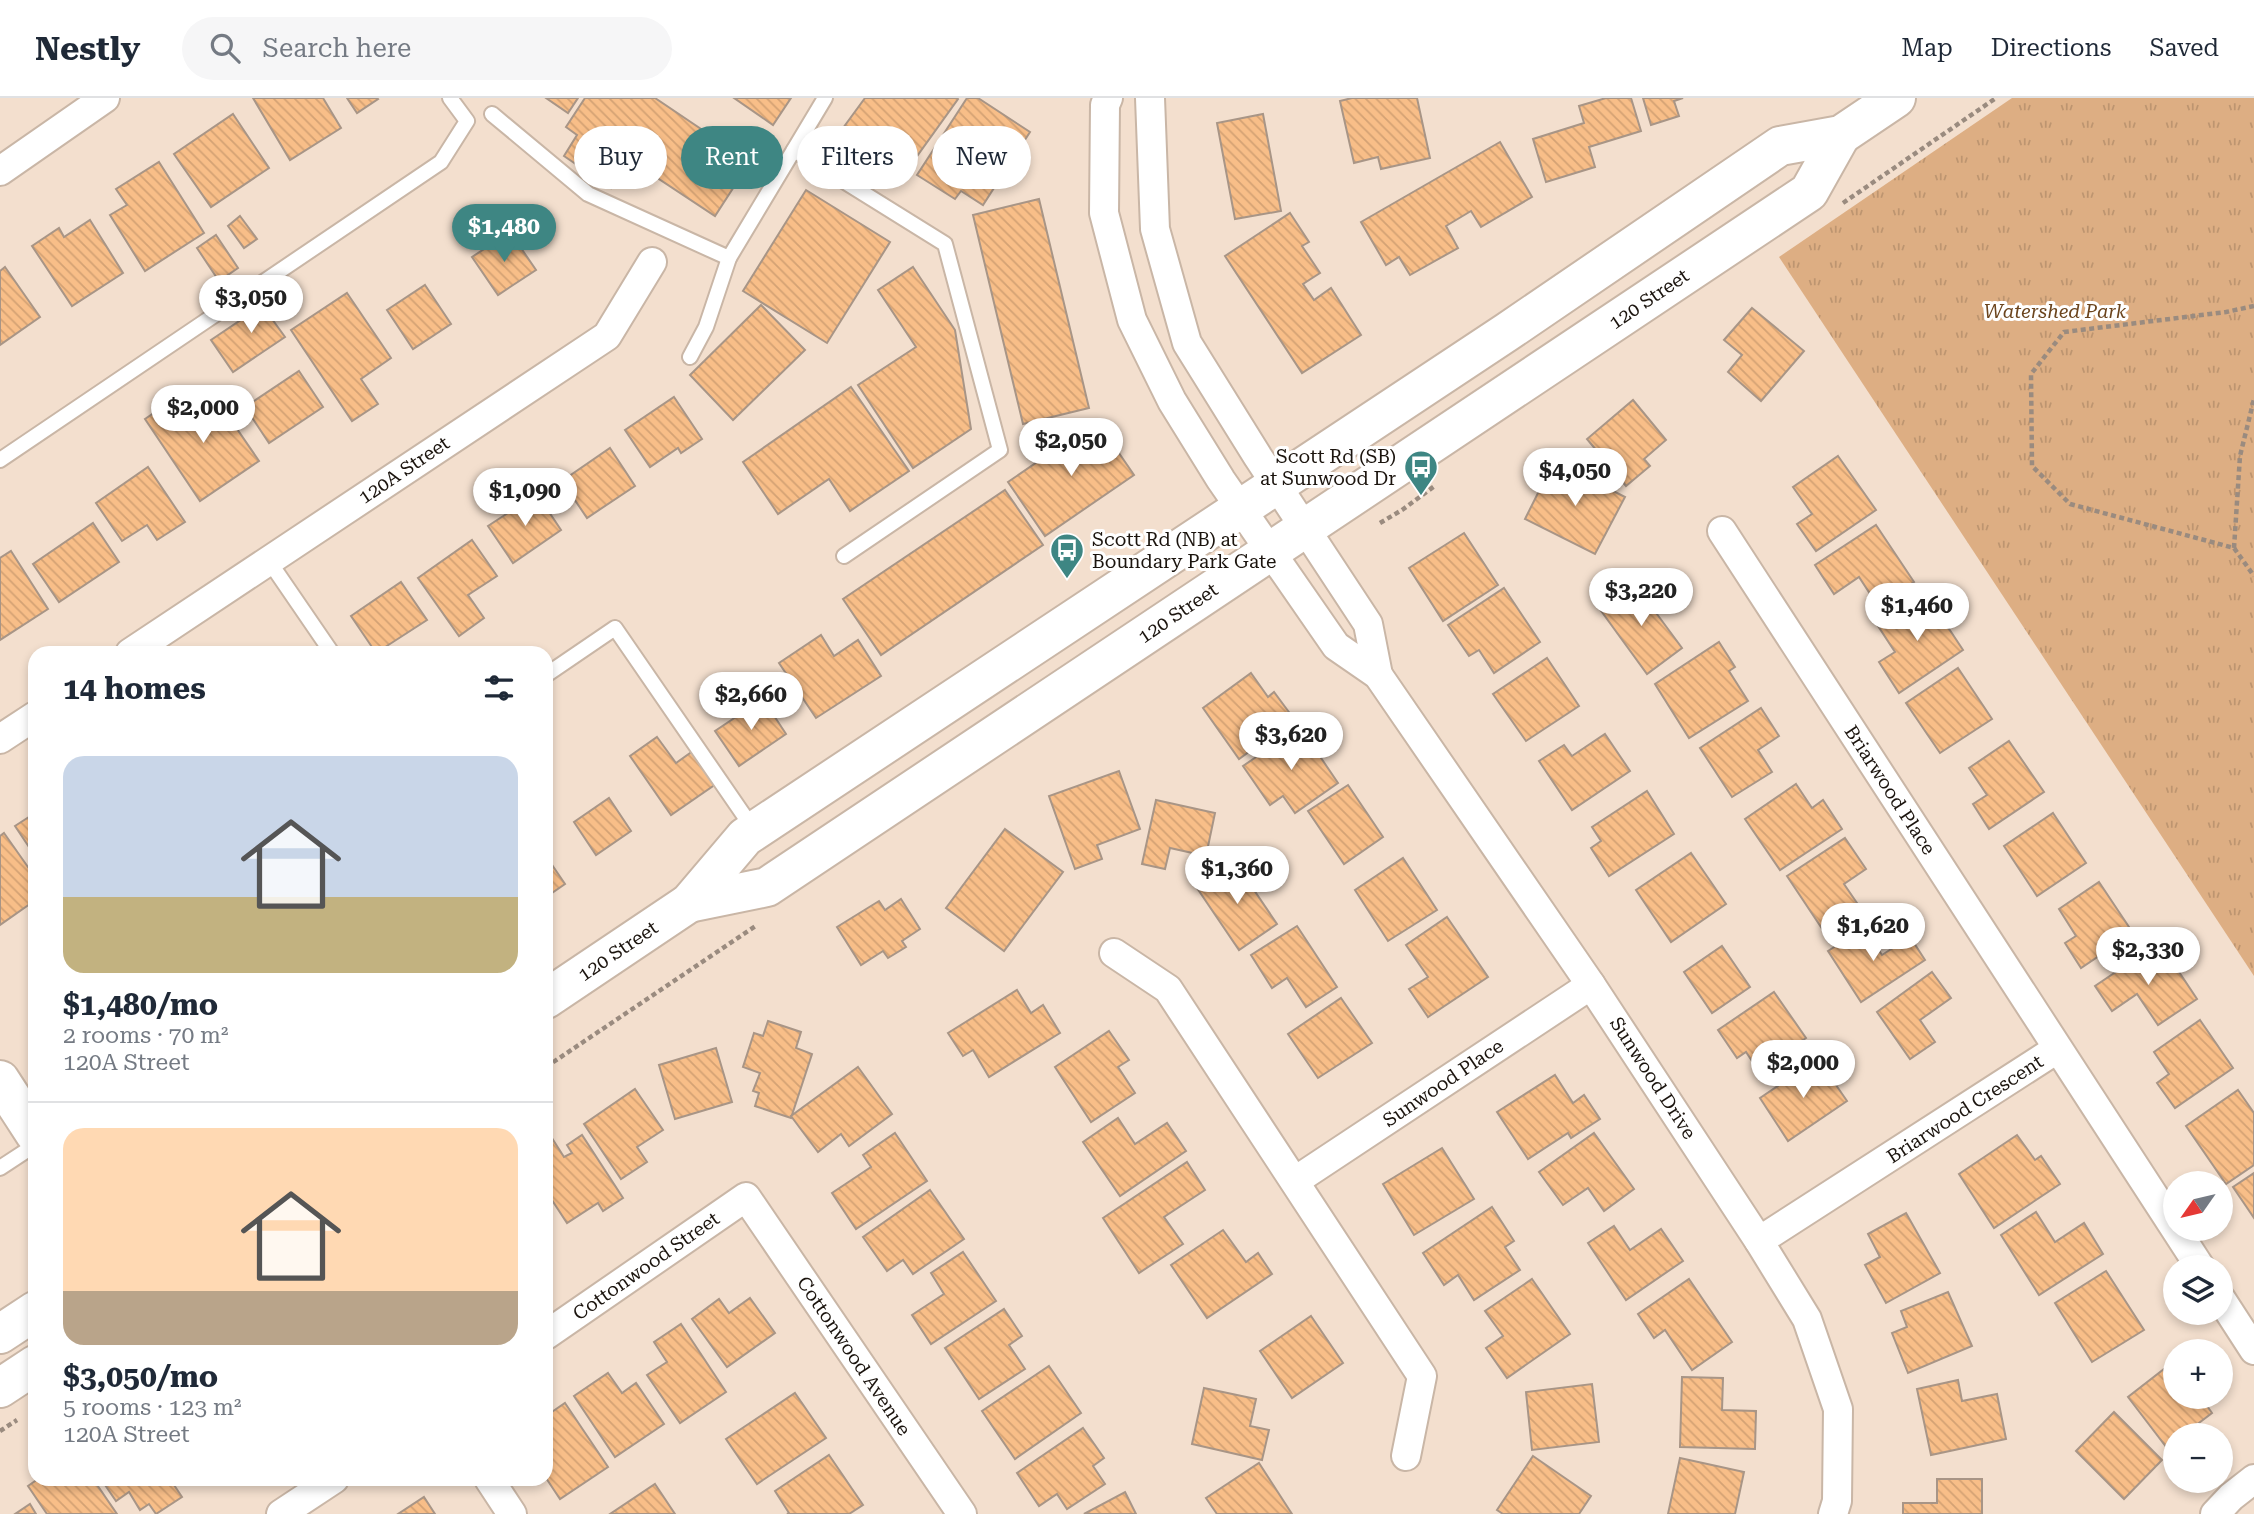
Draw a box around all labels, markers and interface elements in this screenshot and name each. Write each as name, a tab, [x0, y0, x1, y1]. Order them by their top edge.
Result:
search box	[182, 17, 672, 80]
text: Nestly	[35, 29, 140, 68]
icon: search	[206, 29, 244, 67]
text: Search here	[262, 33, 411, 63]
text: Map	[1901, 34, 1953, 62]
text: Directions	[1991, 34, 2111, 62]
text: Saved	[2149, 34, 2219, 62]
chip: Buy	[574, 126, 667, 189]
chip: Rent	[681, 126, 783, 189]
chip: Filters	[797, 126, 918, 189]
chip: New	[932, 126, 1031, 189]
pin: $1,480	[447, 204, 561, 264]
text: $1,480	[468, 213, 540, 240]
street label: 120 Street	[1605, 264, 1693, 334]
pin: $3,050	[194, 275, 308, 335]
text: $3,050	[215, 284, 287, 311]
park label: Watershed Park	[1984, 300, 2127, 323]
pin: $2,000	[146, 386, 260, 445]
text: $2,000	[167, 394, 239, 421]
pin: $2,050	[1014, 418, 1128, 478]
text: $2,050	[1035, 427, 1107, 454]
street label: 120A Street	[354, 431, 454, 509]
place label: Scott Rd (SB) at Sunwood Dr	[1260, 445, 1396, 490]
bus stop icon: Scott Rd (SB) at Sunwood Dr	[1402, 448, 1440, 497]
pin: $4,050	[1518, 448, 1632, 508]
text: $4,050	[1539, 457, 1611, 484]
pin: $1,090	[468, 468, 582, 528]
text: $1,090	[489, 477, 561, 504]
place label: Scott Rd (NB) at Boundary Park Gate	[1092, 528, 1276, 573]
bus stop icon: Scott Rd (NB) at Boundary Park Gate	[1048, 531, 1086, 580]
pin: $3,220	[1584, 568, 1698, 628]
text: $3,220	[1605, 577, 1677, 604]
street label: 120 Street	[1134, 578, 1222, 648]
pin: $1,460	[1860, 584, 1974, 643]
text: $1,460	[1881, 592, 1953, 619]
icon: filters	[480, 669, 518, 707]
text: 14 homes	[63, 671, 206, 706]
pin: $2,660	[694, 672, 808, 732]
text: $2,660	[715, 681, 787, 708]
pin: $3,620	[1234, 712, 1348, 772]
text: $3,620	[1255, 721, 1327, 748]
street label: Briarwood Place	[1840, 721, 1940, 859]
icon: home	[228, 801, 354, 927]
pin: $1,360	[1180, 846, 1294, 906]
text: $1,360	[1201, 855, 1273, 882]
pin: $1,620	[1816, 904, 1930, 963]
text: $1,620	[1837, 912, 1909, 939]
street label: 120 Street	[574, 916, 662, 986]
pin: $2,330	[2091, 928, 2205, 987]
text: $2,330	[2112, 936, 2184, 963]
text: $1,480/mo	[63, 987, 218, 1022]
street label: Sunwood Drive	[1605, 1013, 1701, 1143]
text: 2 rooms · 70 m²	[63, 1022, 229, 1049]
street label: Sunwood Place	[1378, 1034, 1508, 1132]
pin: $2,000	[1746, 1040, 1860, 1100]
text: 120A Street	[63, 1049, 190, 1076]
text: $2,000	[1767, 1049, 1839, 1076]
street label: Briarwood Crescent	[1882, 1050, 2048, 1168]
north arrow	[2163, 1171, 2233, 1241]
map controls	[2163, 1171, 2233, 1493]
icon: home	[228, 1173, 354, 1299]
street label: Cottonwood Street	[568, 1207, 724, 1325]
button: layers	[2163, 1255, 2233, 1325]
street label: Cottonwood Avenue	[792, 1272, 916, 1440]
button: +	[2163, 1339, 2233, 1409]
text: $3,050/mo	[63, 1359, 218, 1394]
text: 5 rooms · 123 m²	[63, 1394, 241, 1421]
text: 120A Street	[63, 1421, 190, 1448]
button: −	[2163, 1423, 2233, 1493]

